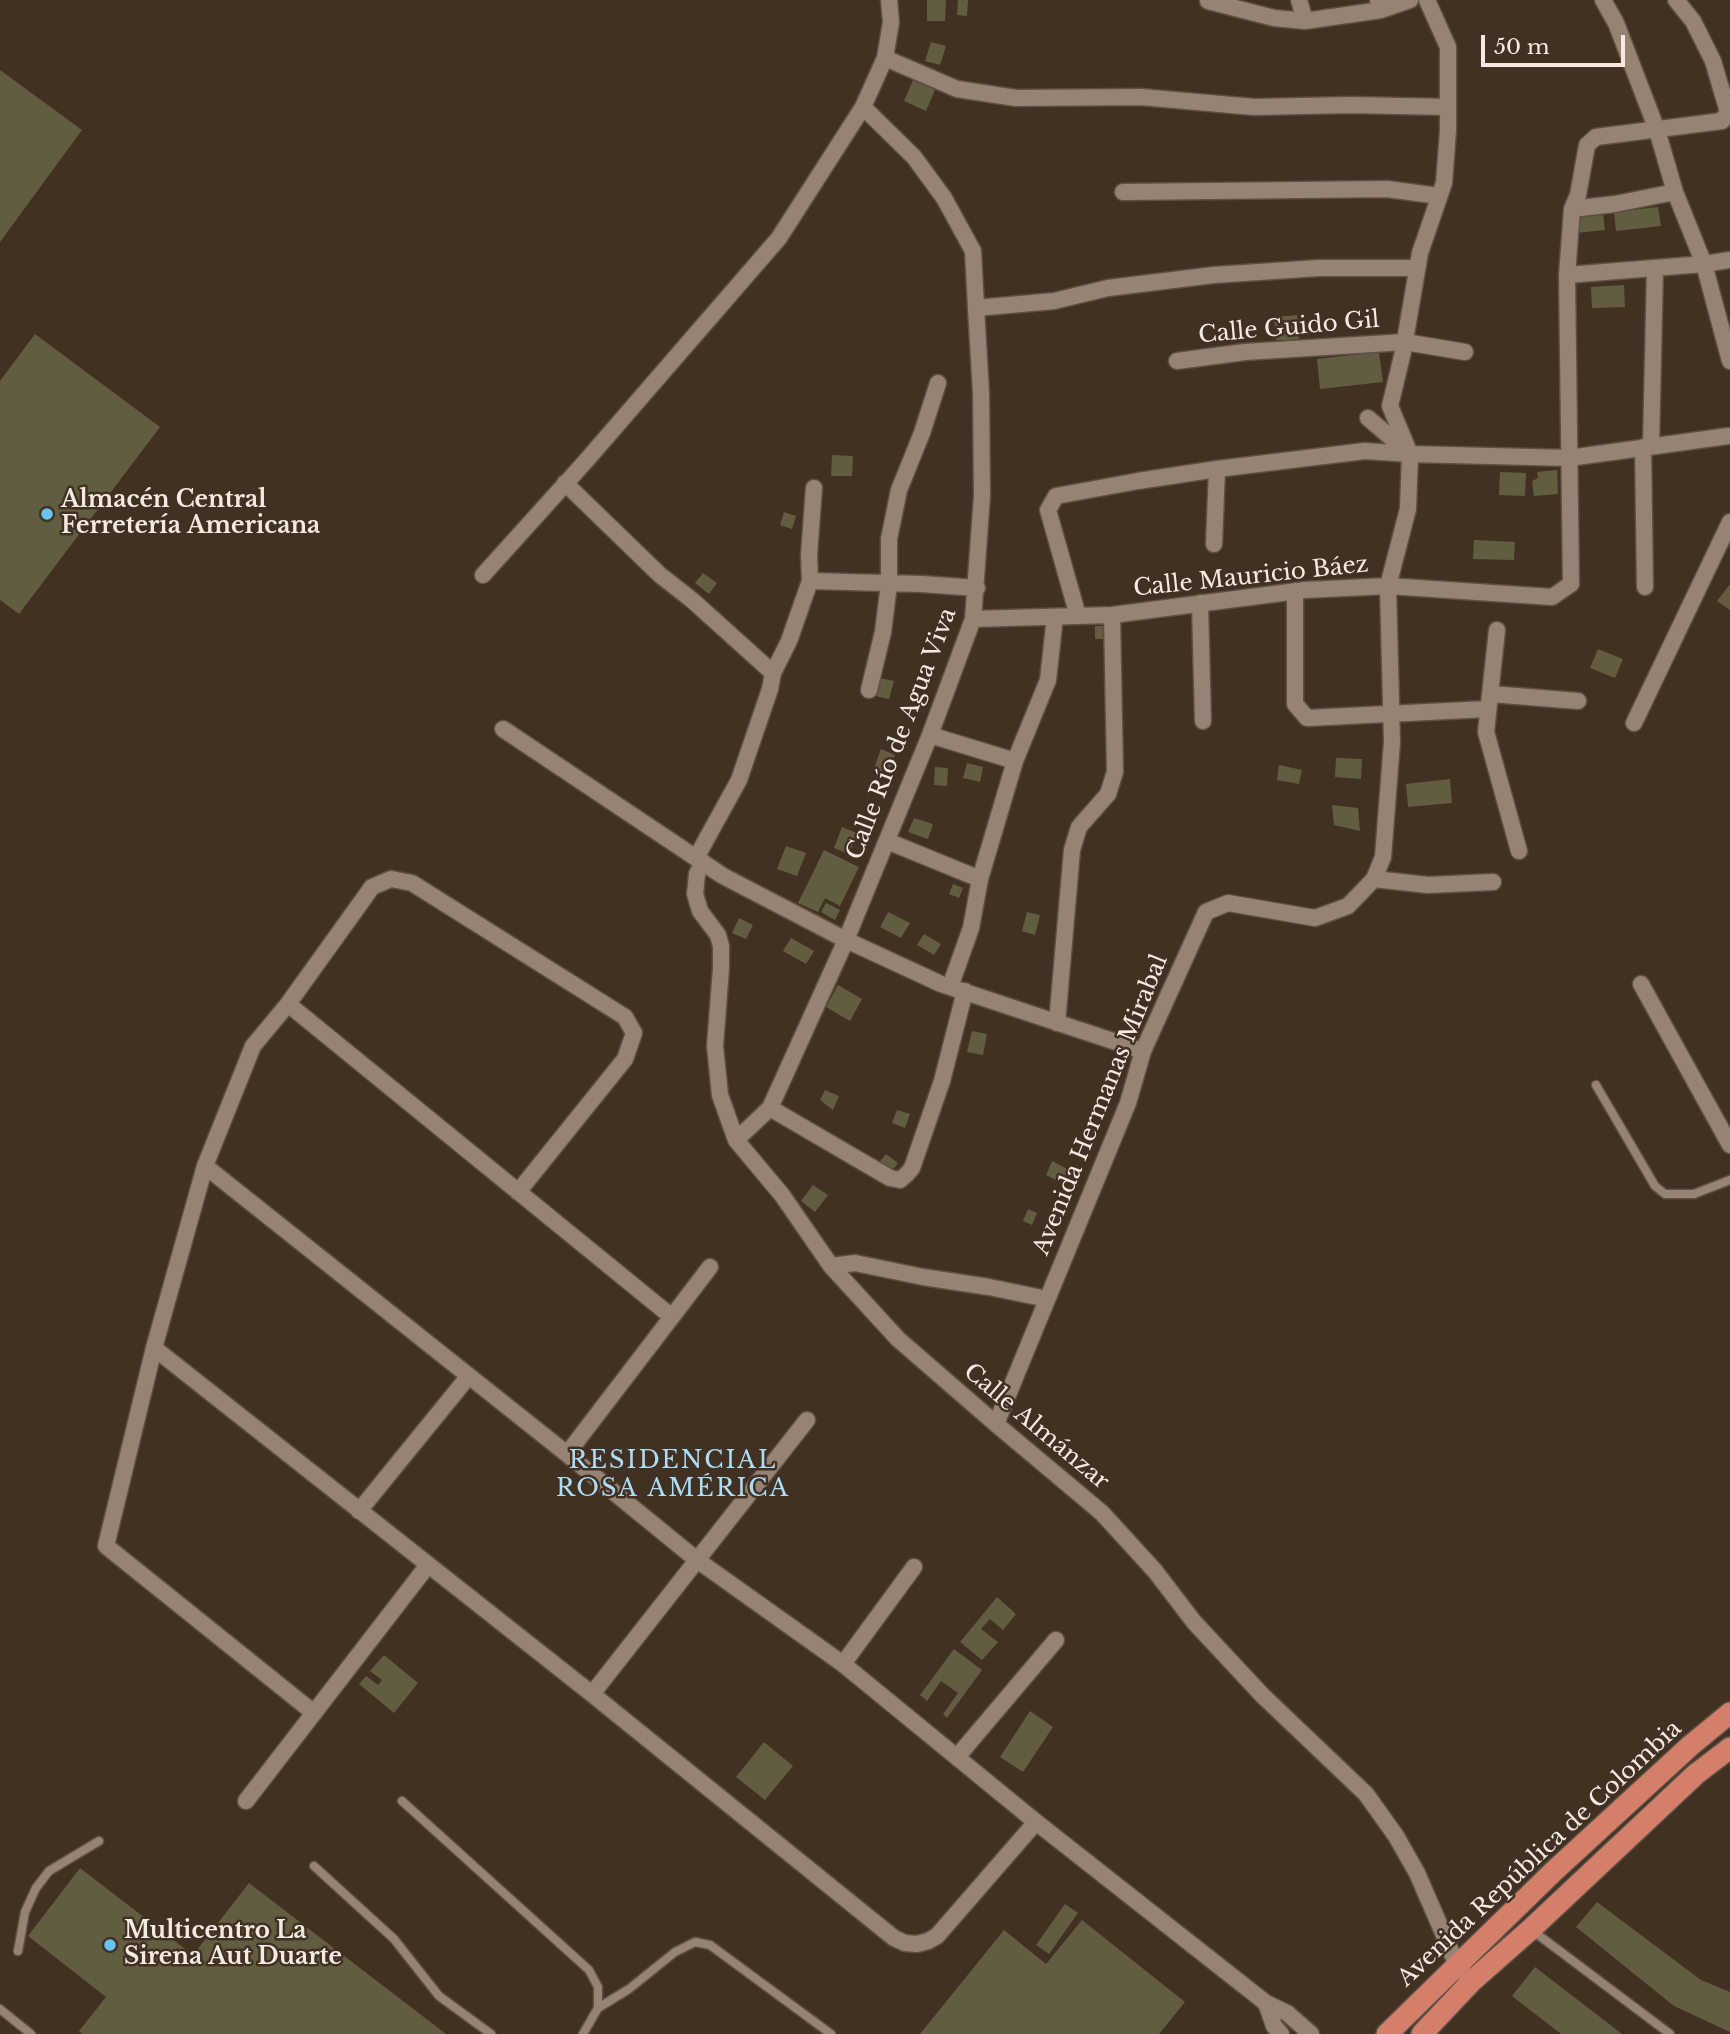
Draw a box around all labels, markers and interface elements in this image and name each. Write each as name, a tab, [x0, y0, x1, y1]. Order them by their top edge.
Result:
scale bar	[1485, 21, 1628, 65]
text: 50 m	[1494, 34, 1549, 60]
street label: Calle Guido Gil	[1197, 306, 1381, 350]
place label: Almacén Central Ferretería Americana	[61, 487, 320, 541]
marker: Almacén Central Ferretería Americana	[39, 506, 55, 522]
street label: Calle Mauricio Báez	[1132, 551, 1370, 603]
street label: Calle Río de Agua Viva	[841, 604, 963, 864]
street label: Avenida Hermanas Mirabal	[1028, 951, 1174, 1259]
street label: Calle Almánzar	[958, 1358, 1114, 1496]
district label: RESIDENCIAL ROSA AMÉRICA	[557, 1447, 789, 1503]
street label: Avenida República de Colombia	[1393, 1715, 1687, 1993]
place label: Multicentro La Sirena Aut Duarte	[124, 1918, 342, 1972]
marker: Multicentro La Sirena Aut Duarte	[102, 1937, 118, 1953]

